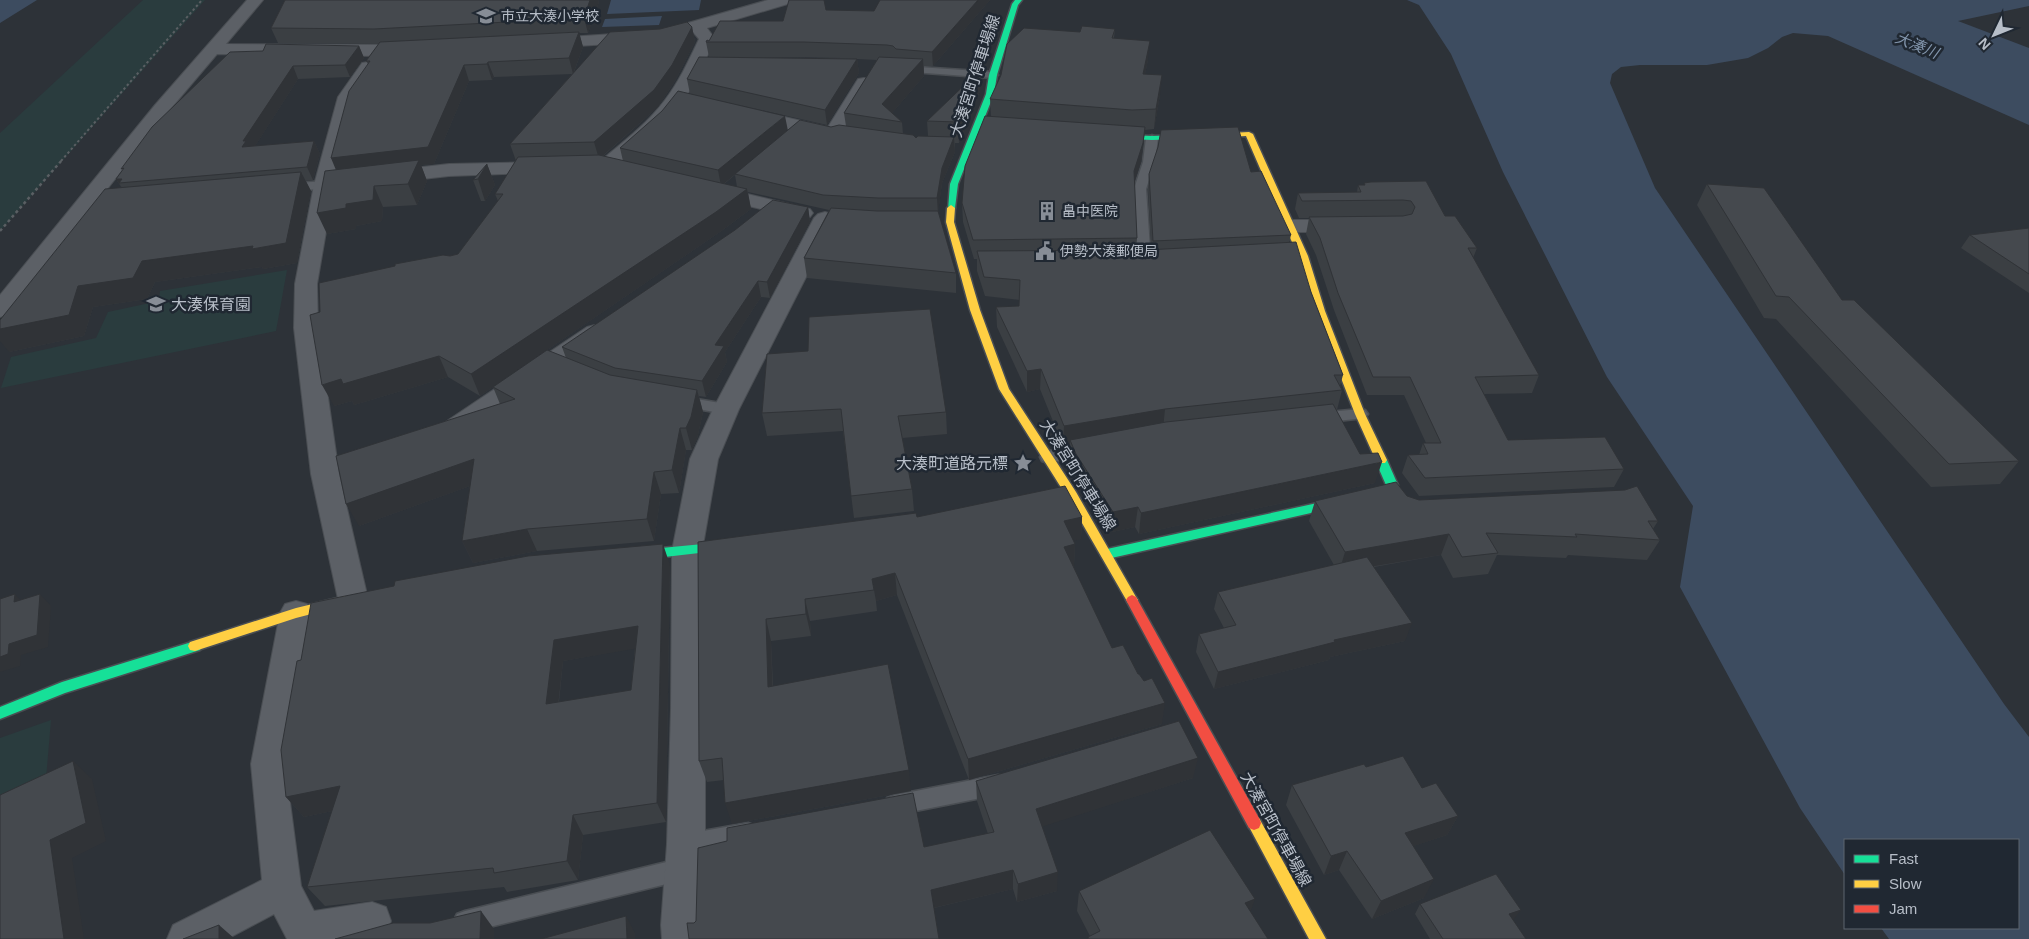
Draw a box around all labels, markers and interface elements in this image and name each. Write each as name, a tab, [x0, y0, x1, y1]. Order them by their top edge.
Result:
school or university icon: 市立大湊小学校	[475, 5, 497, 27]
place label: 市立大湊小学校	[501, 8, 599, 24]
north arrow	[1969, 10, 2019, 60]
street label: 大湊宮町停車場線	[947, 12, 1003, 140]
water label: 大湊川	[1893, 29, 1943, 62]
text: N	[1975, 35, 1994, 53]
building icon: 畠中医院	[1036, 200, 1058, 222]
place label: 畠中医院	[1062, 203, 1118, 219]
public building icon: 伊勢大湊郵便局	[1034, 240, 1056, 262]
place label: 伊勢大湊郵便局	[1060, 243, 1158, 259]
school or university icon: 大湊保育園	[145, 293, 167, 315]
place label: 大湊保育園	[171, 296, 251, 313]
street label: 大湊宮町停車場線	[1037, 416, 1119, 534]
place icon: 大湊町道路元標	[1012, 452, 1034, 474]
place label: 大湊町道路元標	[896, 455, 1008, 472]
street label: 大湊宮町停車場線	[1238, 769, 1314, 889]
legend	[1844, 839, 2019, 929]
text: Fast	[1889, 850, 1919, 867]
text: Slow	[1889, 875, 1922, 892]
text: Jam	[1889, 900, 1917, 917]

